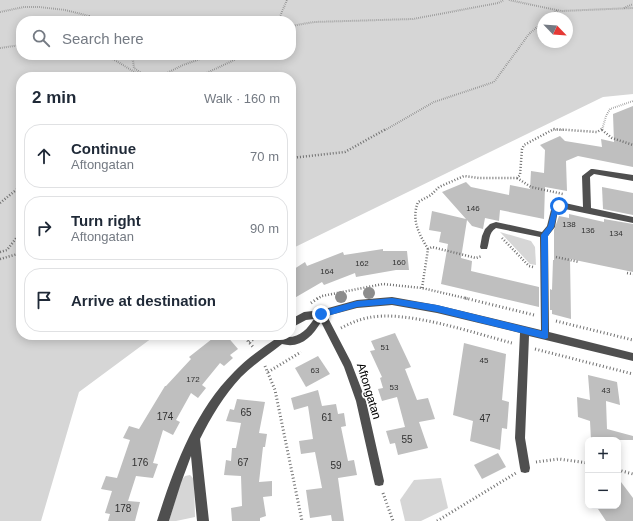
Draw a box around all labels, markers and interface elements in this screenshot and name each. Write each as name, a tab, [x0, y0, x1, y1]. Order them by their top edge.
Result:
north arrow	[537, 12, 573, 48]
search box	[16, 16, 296, 60]
icon: search	[30, 27, 52, 49]
text: Search here	[62, 30, 144, 47]
text: 2 min	[32, 88, 76, 107]
text: Walk · 160 m	[204, 91, 280, 106]
text: Continue	[71, 140, 136, 157]
icon: ahead	[33, 145, 55, 167]
text: 70 m	[250, 149, 279, 164]
text: Aftongatan	[71, 157, 134, 172]
route start	[550, 197, 568, 215]
house number: 146	[466, 204, 480, 213]
text: Turn right	[71, 212, 141, 229]
icon: right	[33, 217, 55, 239]
house number: 138	[562, 220, 576, 229]
text: 90 m	[250, 221, 279, 236]
house number: 136	[581, 226, 595, 235]
text: Aftongatan	[71, 229, 134, 244]
house number: 134	[609, 229, 623, 238]
house number: 160	[392, 258, 406, 267]
house number: 162	[355, 259, 369, 268]
house number: 164	[320, 267, 334, 276]
icon: arrive	[33, 289, 55, 311]
text: Arrive at destination	[71, 292, 216, 309]
route end	[312, 305, 330, 323]
house number: 51	[381, 343, 390, 352]
house number: 45	[480, 356, 489, 365]
street label: Aftongatan	[354, 361, 384, 421]
house number: 63	[311, 366, 320, 375]
house number: 172	[186, 375, 200, 384]
house number: 53	[390, 383, 399, 392]
house number: 43	[602, 386, 611, 395]
house number: 65	[240, 407, 252, 418]
house number: 174	[157, 411, 174, 422]
house number: 61	[321, 412, 333, 423]
house number: 47	[479, 413, 491, 424]
house number: 55	[401, 434, 413, 445]
map controls	[585, 437, 621, 509]
button: +	[585, 437, 621, 473]
house number: 176	[132, 457, 149, 468]
house number: 67	[237, 457, 249, 468]
house number: 59	[330, 460, 342, 471]
button: −	[585, 473, 621, 509]
house number: 178	[115, 503, 132, 514]

